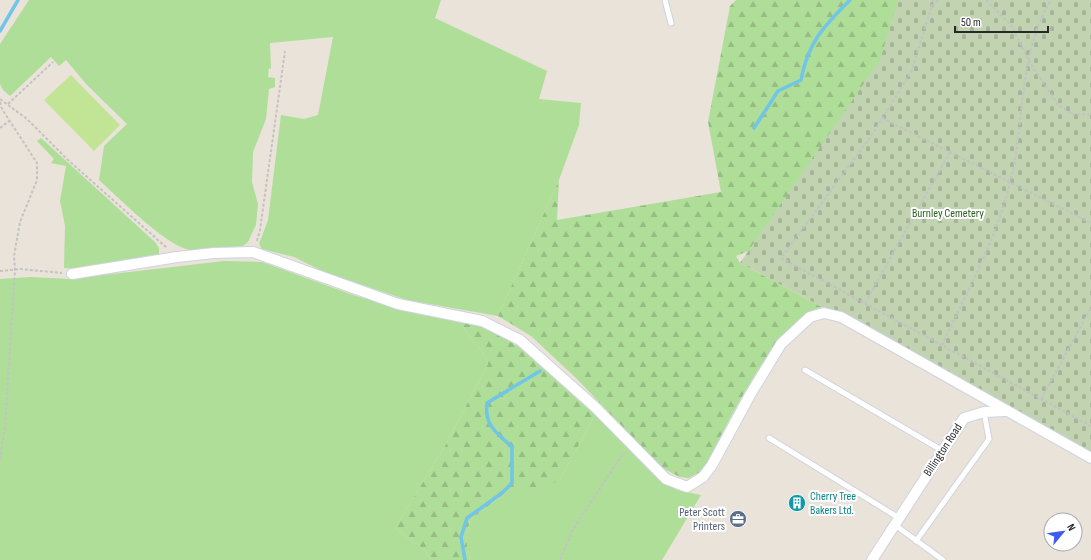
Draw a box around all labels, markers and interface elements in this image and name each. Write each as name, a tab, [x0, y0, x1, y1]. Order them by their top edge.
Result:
scale bar	[955, 8, 1048, 34]
text: 50 m	[961, 15, 981, 30]
park label: Burnley Cemetery	[912, 206, 984, 221]
street label: Billington Road	[920, 421, 966, 479]
place label: Cherry Tree Bakers Ltd.	[810, 489, 856, 518]
building icon: Cherry Tree Bakers Ltd.	[787, 493, 807, 513]
place label: Peter Scott Printers	[679, 505, 725, 534]
office icon: Peter Scott Printers	[728, 509, 748, 529]
north arrow	[1043, 512, 1083, 552]
text: N	[1064, 522, 1078, 533]

